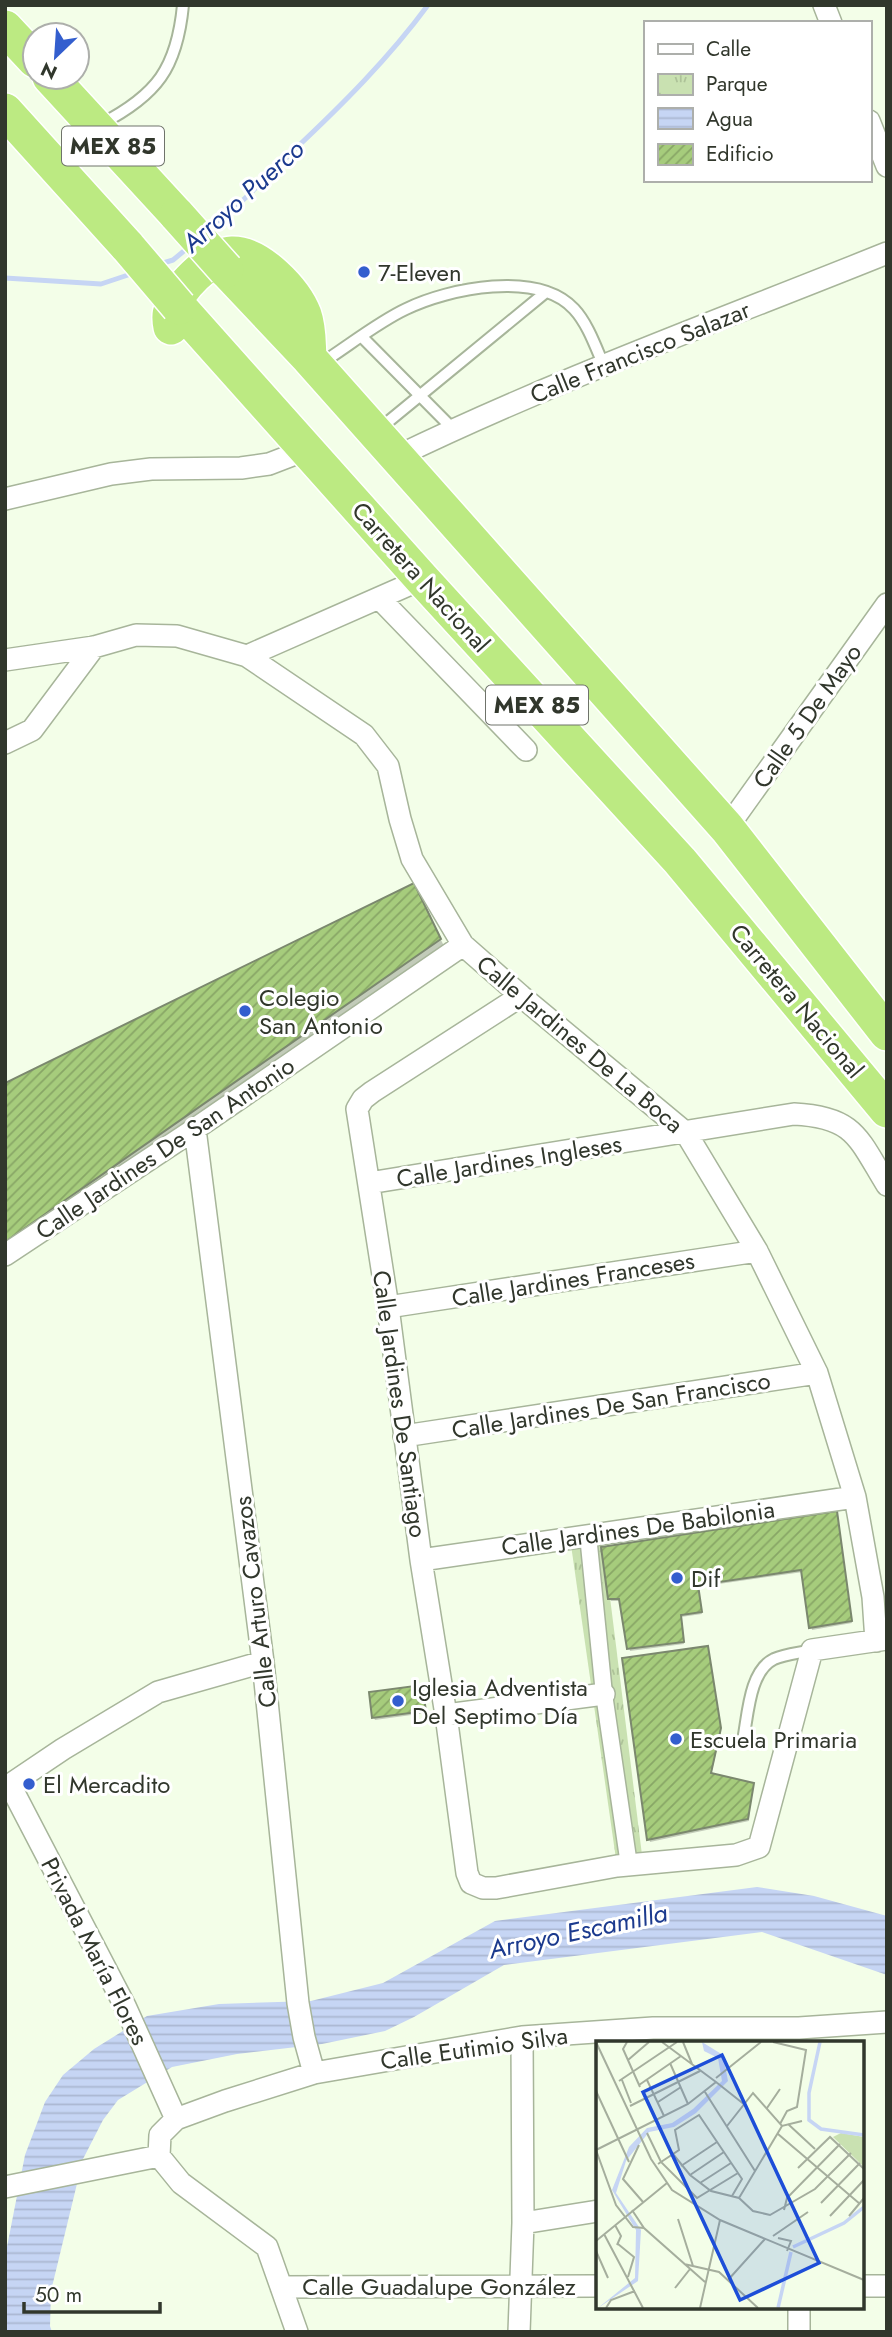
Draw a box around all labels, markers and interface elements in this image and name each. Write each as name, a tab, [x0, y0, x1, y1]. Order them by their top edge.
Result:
north arrow	[21, 21, 91, 91]
legend	[644, 21, 871, 182]
text: Calle	[706, 34, 751, 64]
text: N	[36, 56, 62, 86]
text: Parque	[706, 69, 768, 99]
text: Agua	[706, 104, 753, 134]
road number: MEX 85	[62, 127, 164, 166]
water label: Arroyo Puerco	[173, 131, 313, 262]
text: Edificio	[706, 139, 773, 169]
place label: 7-Eleven	[378, 255, 462, 290]
marker: 7-Eleven	[356, 264, 372, 280]
street label: Calle Francisco Salazar	[525, 292, 756, 412]
street label: Carretera Nacional	[344, 494, 498, 660]
street label: Calle 5 De Mayo	[744, 637, 870, 795]
road number: MEX 85	[486, 685, 588, 724]
street label: Carretera Nacional	[722, 916, 872, 1086]
street label: Calle Jardines De La Boca	[469, 947, 691, 1141]
place label: Colegio San Antonio	[259, 980, 383, 1043]
marker: Colegio San Antonio	[237, 1003, 253, 1019]
street label: Calle Jardines De San Antonio	[29, 1048, 301, 1248]
street label: Calle Jardines Ingleses	[394, 1126, 624, 1196]
street label: Calle Jardines Franceses	[449, 1243, 697, 1315]
street label: Calle Jardines De Santiago	[364, 1268, 436, 1540]
street label: Calle Jardines De San Francisco	[449, 1363, 773, 1447]
street label: Calle Jardines De Babilonia	[499, 1491, 777, 1565]
street label: Calle Arturo Cavazos	[225, 1494, 285, 1710]
place label: Dif	[691, 1561, 722, 1596]
marker: Dif	[669, 1570, 685, 1586]
place label: Iglesia Adventista Del Septimo Día	[412, 1670, 588, 1733]
marker: Iglesia Adventista Del Septimo Día	[390, 1693, 406, 1709]
place label: Escuela Primaria	[690, 1722, 857, 1757]
marker: Escuela Primaria	[668, 1731, 684, 1747]
place label: El Mercadito	[43, 1767, 170, 1802]
marker: El Mercadito	[21, 1776, 37, 1792]
street label: Privada María Flores	[33, 1851, 157, 2051]
water label: Arroyo Escamilla	[484, 1893, 672, 1969]
street label: Calle Eutimio Silva	[378, 2018, 570, 2078]
inset map	[596, 2041, 864, 2309]
street label: Calle Guadalupe González	[302, 2269, 576, 2304]
scale bar	[24, 2270, 161, 2314]
text: 50 m	[35, 2280, 82, 2310]

